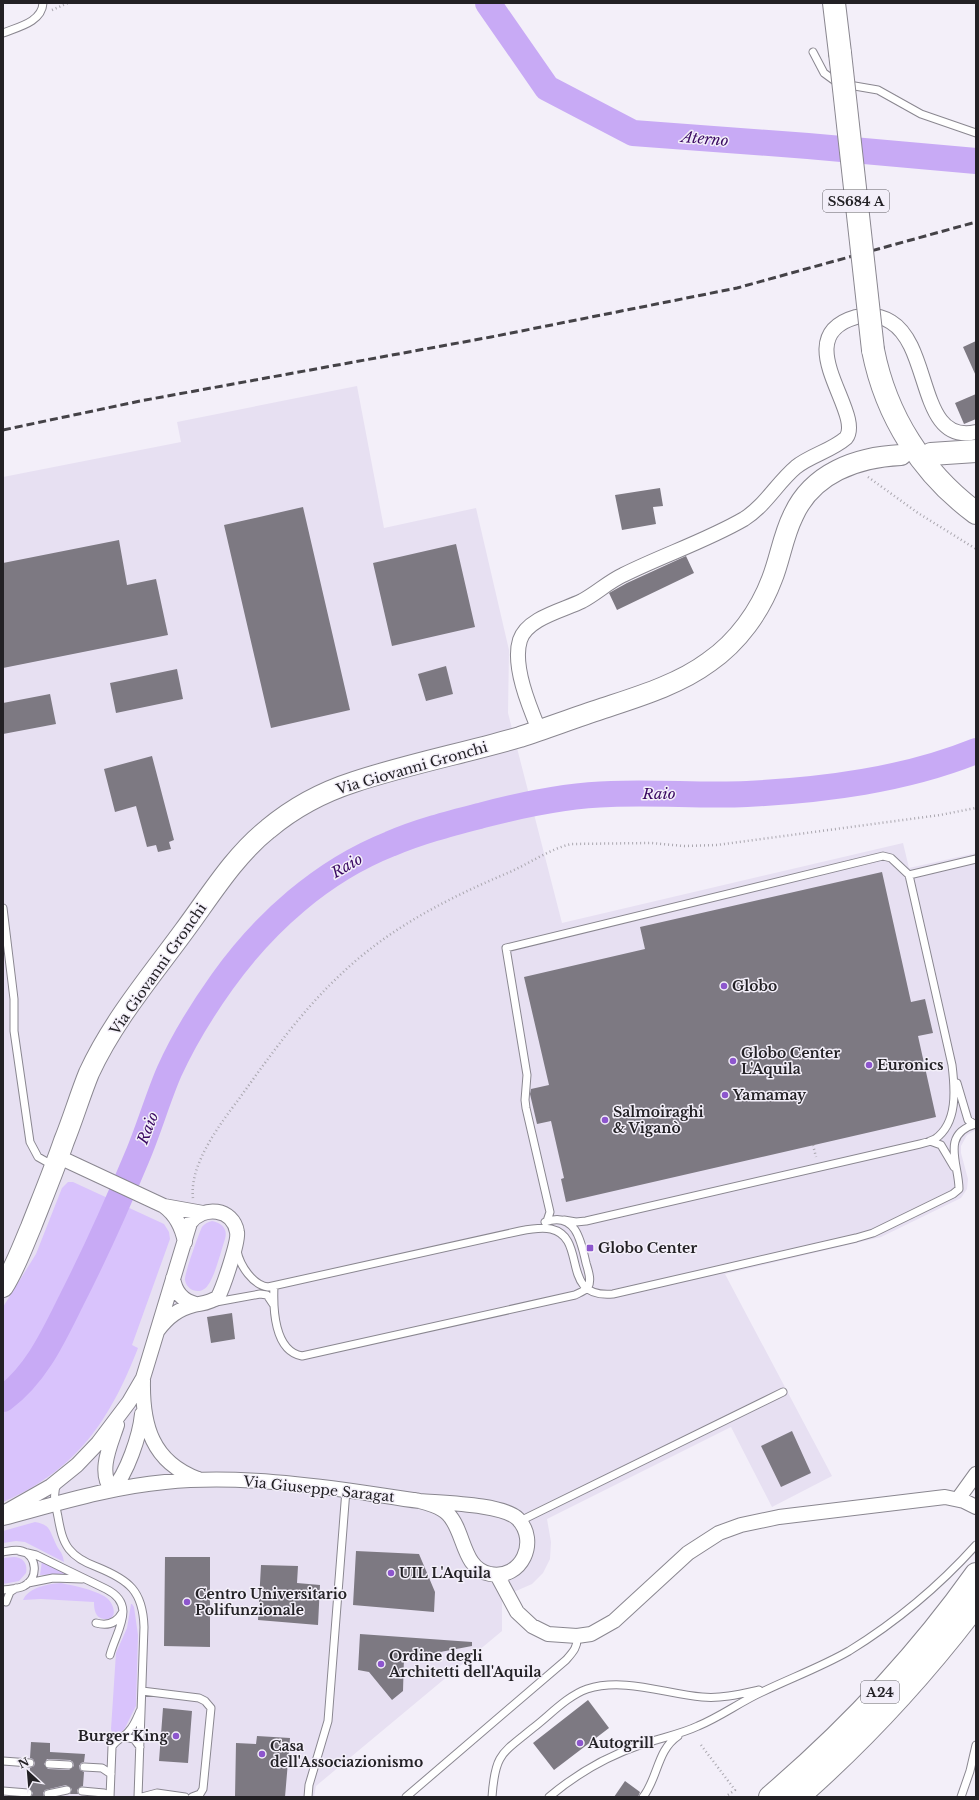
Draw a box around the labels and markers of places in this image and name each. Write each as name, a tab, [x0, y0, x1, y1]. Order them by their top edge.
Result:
place label: Globo	[732, 977, 777, 995]
marker: Globo	[719, 981, 729, 991]
place label: Globo Center L'Aquila	[741, 1044, 840, 1078]
marker: Globo Center L'Aquila	[728, 1056, 738, 1066]
place label: Euronics	[877, 1056, 944, 1074]
marker: Euronics	[864, 1060, 874, 1070]
place label: Yamamay	[732, 1086, 807, 1104]
marker: Yamamay	[720, 1090, 730, 1100]
place label: Salmoiraghi & Viganò	[613, 1103, 704, 1137]
marker: Salmoiraghi & Viganò	[600, 1115, 610, 1125]
place label: Globo Center	[598, 1239, 697, 1257]
marker: Globo Center	[585, 1243, 595, 1253]
place label: UIL L'Aquila	[399, 1564, 491, 1582]
marker: UIL L'Aquila	[386, 1568, 396, 1578]
place label: Centro Universitario Polifunzionale	[195, 1585, 347, 1619]
marker: Centro Universitario Polifunzionale	[182, 1597, 192, 1607]
place label: Ordine degli Architetti dell'Aquila	[388, 1647, 542, 1681]
marker: Ordine degli Architetti dell'Aquila	[376, 1659, 386, 1669]
place label: Burger King	[78, 1727, 168, 1745]
marker: Burger King	[171, 1731, 181, 1741]
place label: Autogrill	[587, 1734, 654, 1752]
place label: Casa dell'Associazionismo	[270, 1737, 423, 1771]
marker: Autogrill	[575, 1738, 585, 1748]
marker: Casa dell'Associazionismo	[257, 1749, 267, 1759]

